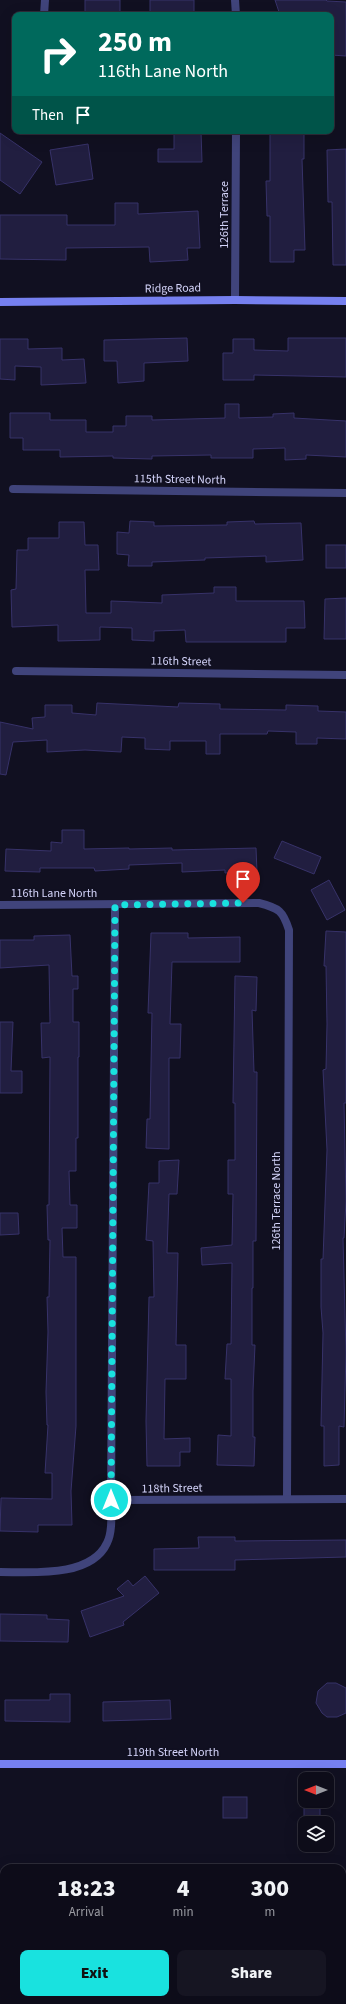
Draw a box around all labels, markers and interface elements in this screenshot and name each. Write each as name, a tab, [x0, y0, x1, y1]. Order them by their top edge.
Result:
text: 250 m	[98, 22, 172, 62]
icon: right	[32, 28, 84, 80]
text: 116th Lane North	[98, 59, 228, 84]
icon: arrive	[72, 104, 94, 126]
text: Then	[32, 105, 64, 126]
street label: 126th Terrace	[216, 181, 233, 249]
street label: Ridge Road	[145, 280, 201, 297]
street label: 115th Street North	[134, 470, 226, 489]
street label: 116th Street	[150, 652, 212, 671]
pin	[226, 862, 260, 903]
icon: arrive	[232, 868, 254, 890]
street label: 116th Lane North	[11, 885, 97, 902]
street label: 126th Terrace North	[268, 1151, 285, 1251]
position arrow	[90, 1479, 132, 1521]
street label: 118th Street	[141, 1479, 203, 1498]
street label: 119th Street North	[127, 1744, 219, 1761]
north arrow	[298, 1772, 334, 1808]
map controls	[298, 1772, 334, 1852]
button: layers	[298, 1816, 334, 1852]
text: 18:23	[57, 1871, 116, 1906]
text: 4	[177, 1871, 190, 1906]
text: 300	[251, 1871, 289, 1906]
text: Arrival	[69, 1903, 104, 1921]
text: min	[173, 1903, 194, 1921]
text: m	[264, 1903, 275, 1921]
button: Exit	[20, 1950, 169, 1996]
button: Share	[177, 1950, 326, 1996]

